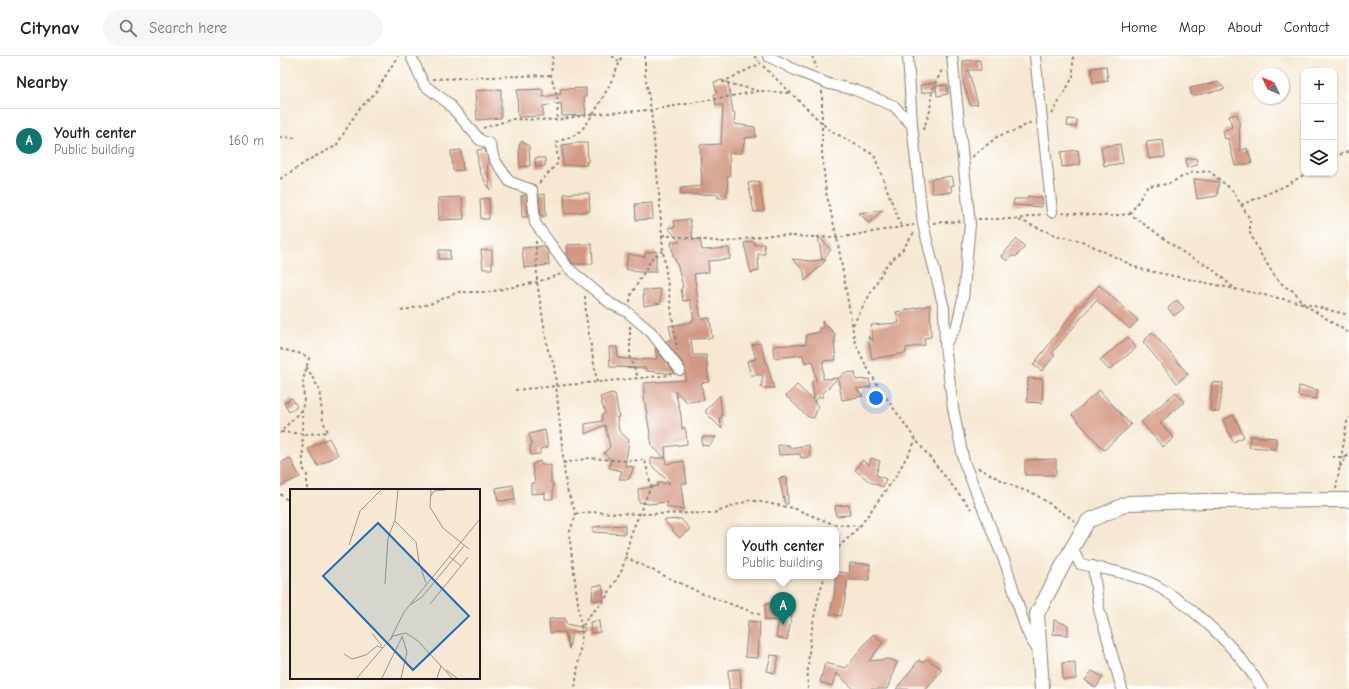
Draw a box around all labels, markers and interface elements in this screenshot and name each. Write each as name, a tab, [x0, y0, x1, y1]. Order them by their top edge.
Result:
search box	[103, 10, 383, 46]
text: Citynav	[20, 17, 79, 39]
icon: search	[117, 17, 139, 39]
text: Search here	[149, 19, 227, 37]
text: Home	[1121, 19, 1157, 36]
text: Map	[1179, 19, 1205, 36]
text: About	[1227, 19, 1262, 36]
text: Contact	[1284, 19, 1329, 36]
north arrow	[1253, 68, 1289, 104]
map controls	[1301, 68, 1337, 176]
button: +	[1301, 68, 1337, 104]
text: Nearby	[16, 73, 67, 92]
button: −	[1301, 104, 1337, 140]
text: Youth center	[54, 124, 136, 142]
text: A	[25, 133, 33, 148]
text: 160 m	[229, 133, 264, 148]
button: layers	[1301, 140, 1337, 176]
text: Public building	[54, 142, 135, 157]
your location	[866, 388, 886, 408]
inset map	[290, 489, 480, 679]
popup	[727, 527, 839, 579]
text: Youth center	[742, 537, 824, 555]
text: Public building	[742, 555, 823, 570]
pin: A	[770, 592, 796, 625]

